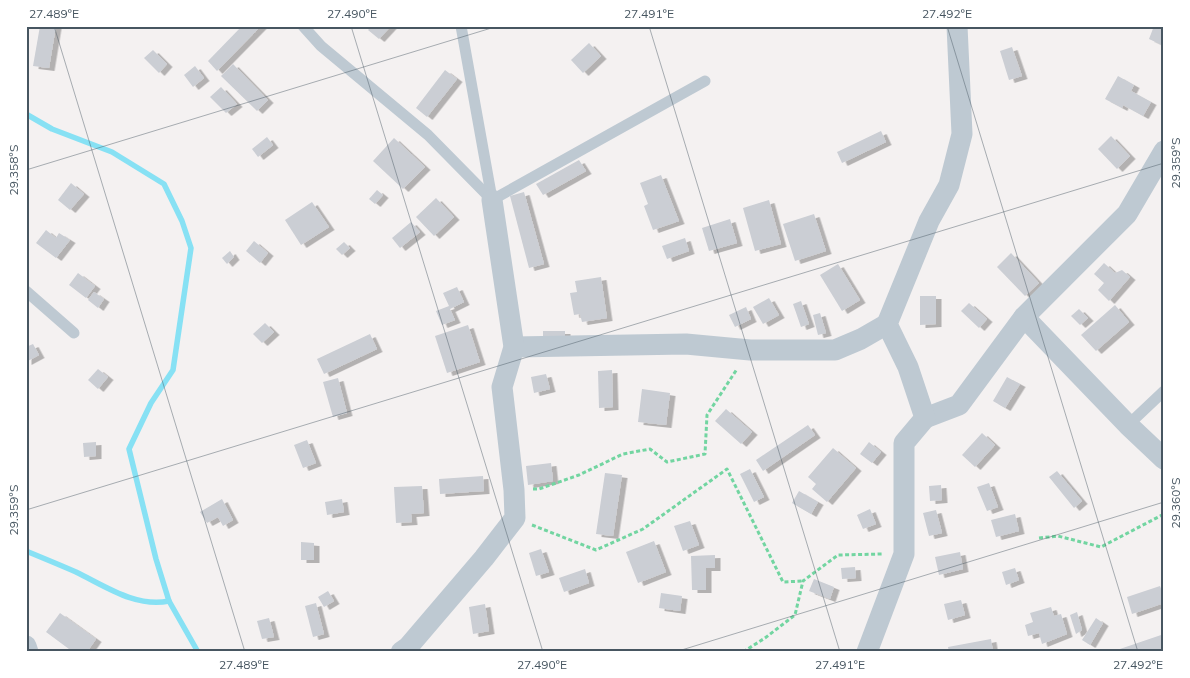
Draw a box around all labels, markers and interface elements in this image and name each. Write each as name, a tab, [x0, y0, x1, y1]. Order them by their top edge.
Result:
text: 27.489°E	[29, 6, 79, 21]
text: 27.490°E	[327, 6, 377, 21]
text: 27.491°E	[624, 6, 674, 21]
text: 27.492°E	[922, 6, 972, 21]
text: 29.359°S	[1168, 138, 1183, 188]
text: 29.358°S	[6, 145, 21, 195]
text: 29.360°S	[1168, 478, 1183, 528]
text: 29.359°S	[6, 485, 21, 535]
text: 27.489°E	[219, 657, 269, 672]
text: 27.490°E	[517, 657, 567, 672]
text: 27.491°E	[815, 657, 865, 672]
text: 27.492°E	[1113, 657, 1163, 672]

